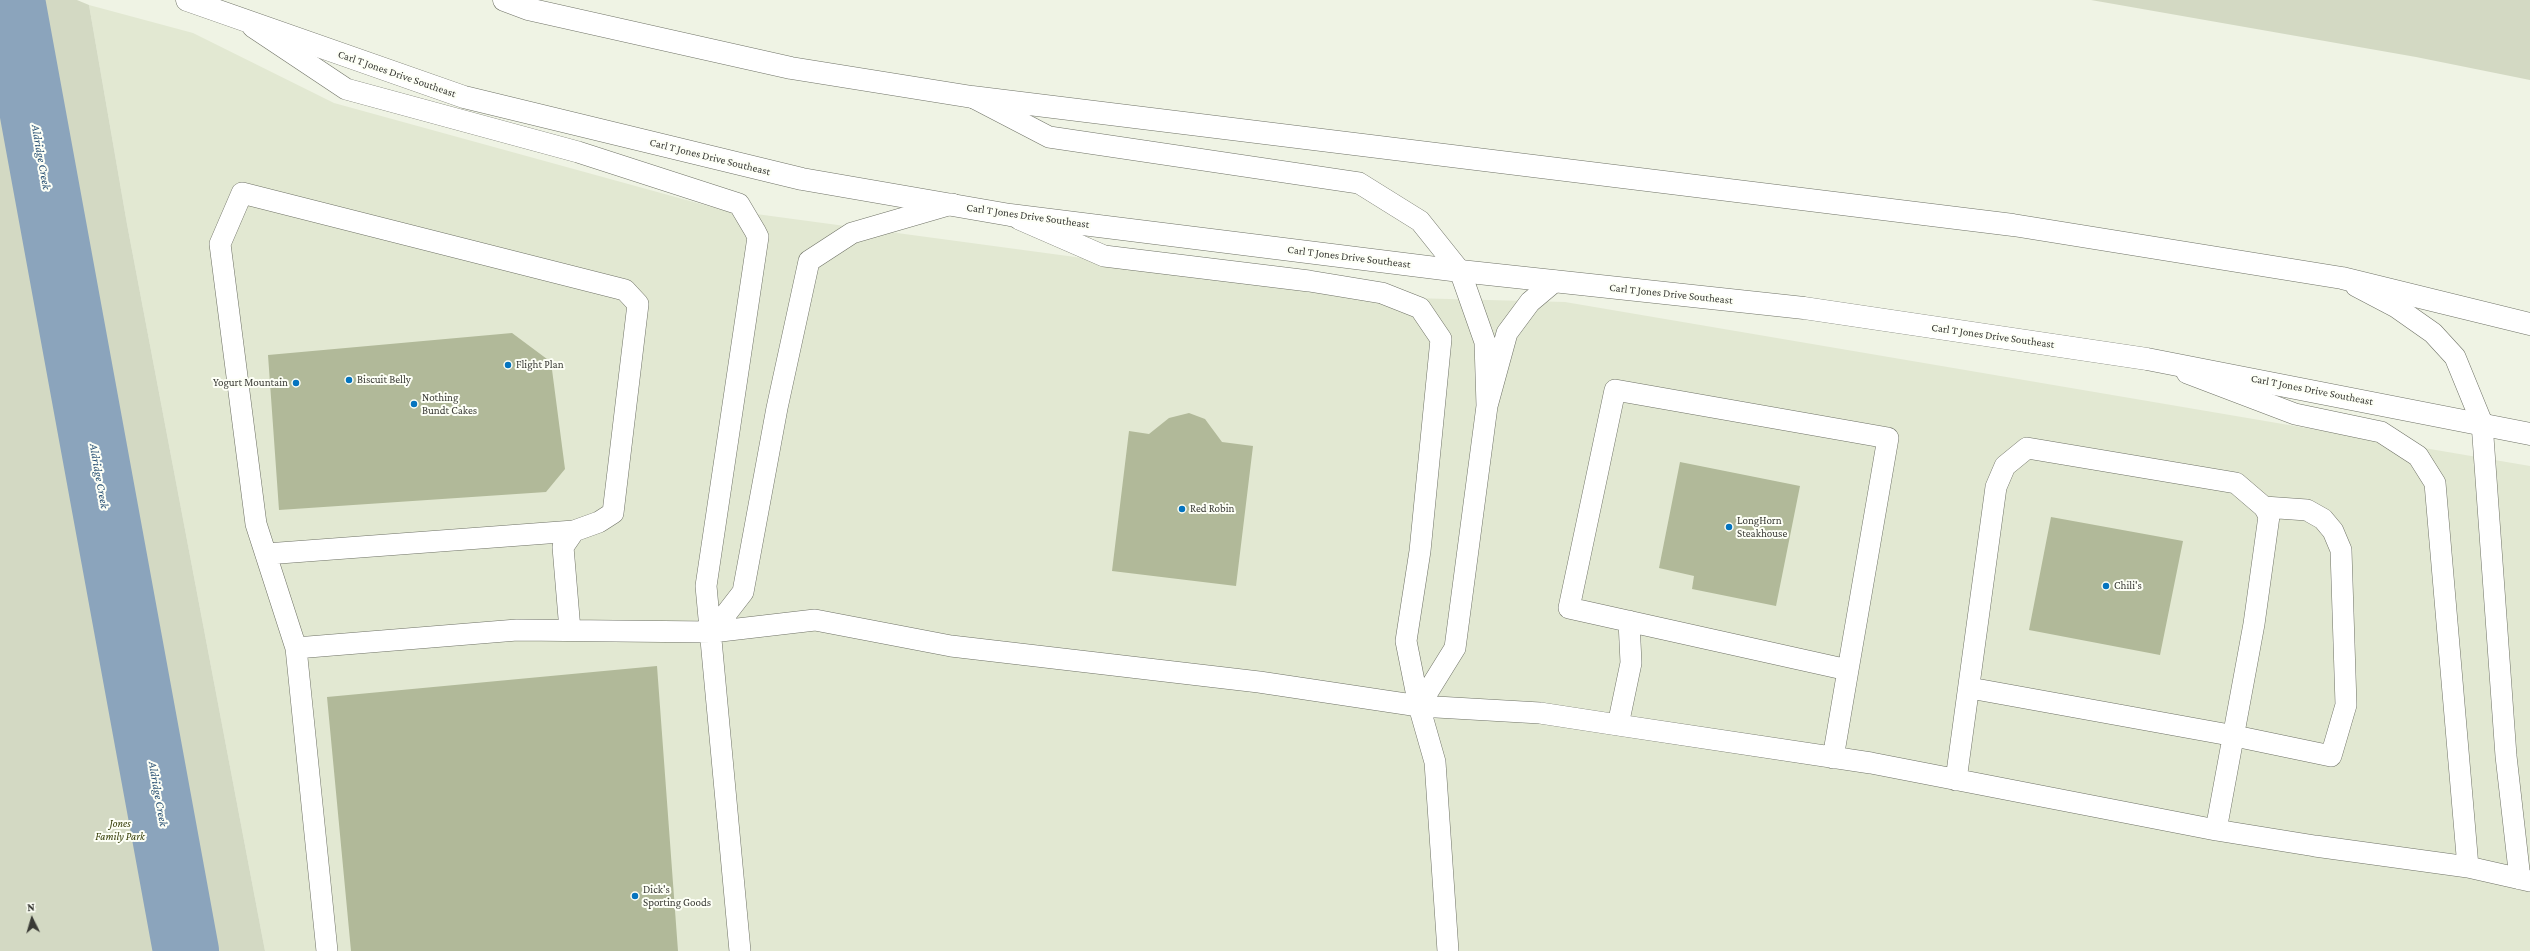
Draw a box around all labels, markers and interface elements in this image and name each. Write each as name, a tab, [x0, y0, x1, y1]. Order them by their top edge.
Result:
street label: Carl T Jones Drive Southeast	[336, 48, 458, 100]
water label: Aldridge Creek	[28, 123, 54, 191]
street label: Carl T Jones Drive Southeast	[648, 136, 772, 178]
street label: Carl T Jones Drive Southeast	[966, 201, 1090, 231]
street label: Carl T Jones Drive Southeast	[1287, 243, 1411, 271]
street label: Carl T Jones Drive Southeast	[1609, 281, 1733, 307]
street label: Carl T Jones Drive Southeast	[1931, 321, 2055, 351]
place label: Flight Plan	[516, 358, 564, 372]
marker: Flight Plan	[503, 360, 513, 370]
street label: Carl T Jones Drive Southeast	[2250, 372, 2374, 408]
place label: Biscuit Belly	[357, 373, 411, 387]
marker: Biscuit Belly	[344, 375, 354, 385]
place label: Yogurt Mountain	[213, 376, 288, 390]
marker: Yogurt Mountain	[291, 378, 301, 388]
place label: Nothing Bundt Cakes	[422, 391, 477, 417]
marker: Nothing Bundt Cakes	[409, 399, 419, 409]
water label: Aldridge Creek	[86, 442, 112, 510]
place label: Red Robin	[1190, 502, 1235, 516]
marker: Red Robin	[1177, 504, 1187, 514]
place label: LongHorn Steakhouse	[1737, 514, 1787, 540]
marker: LongHorn Steakhouse	[1724, 522, 1734, 532]
place label: Chili's	[2114, 579, 2142, 593]
marker: Chili's	[2101, 581, 2111, 591]
water label: Aldridge Creek	[145, 760, 171, 828]
park label: Jones Family Park	[95, 817, 145, 843]
place label: Dick's Sporting Goods	[643, 883, 711, 909]
marker: Dick's Sporting Goods	[630, 891, 640, 901]
north arrow	[12, 899, 52, 939]
text: N	[27, 901, 35, 913]

